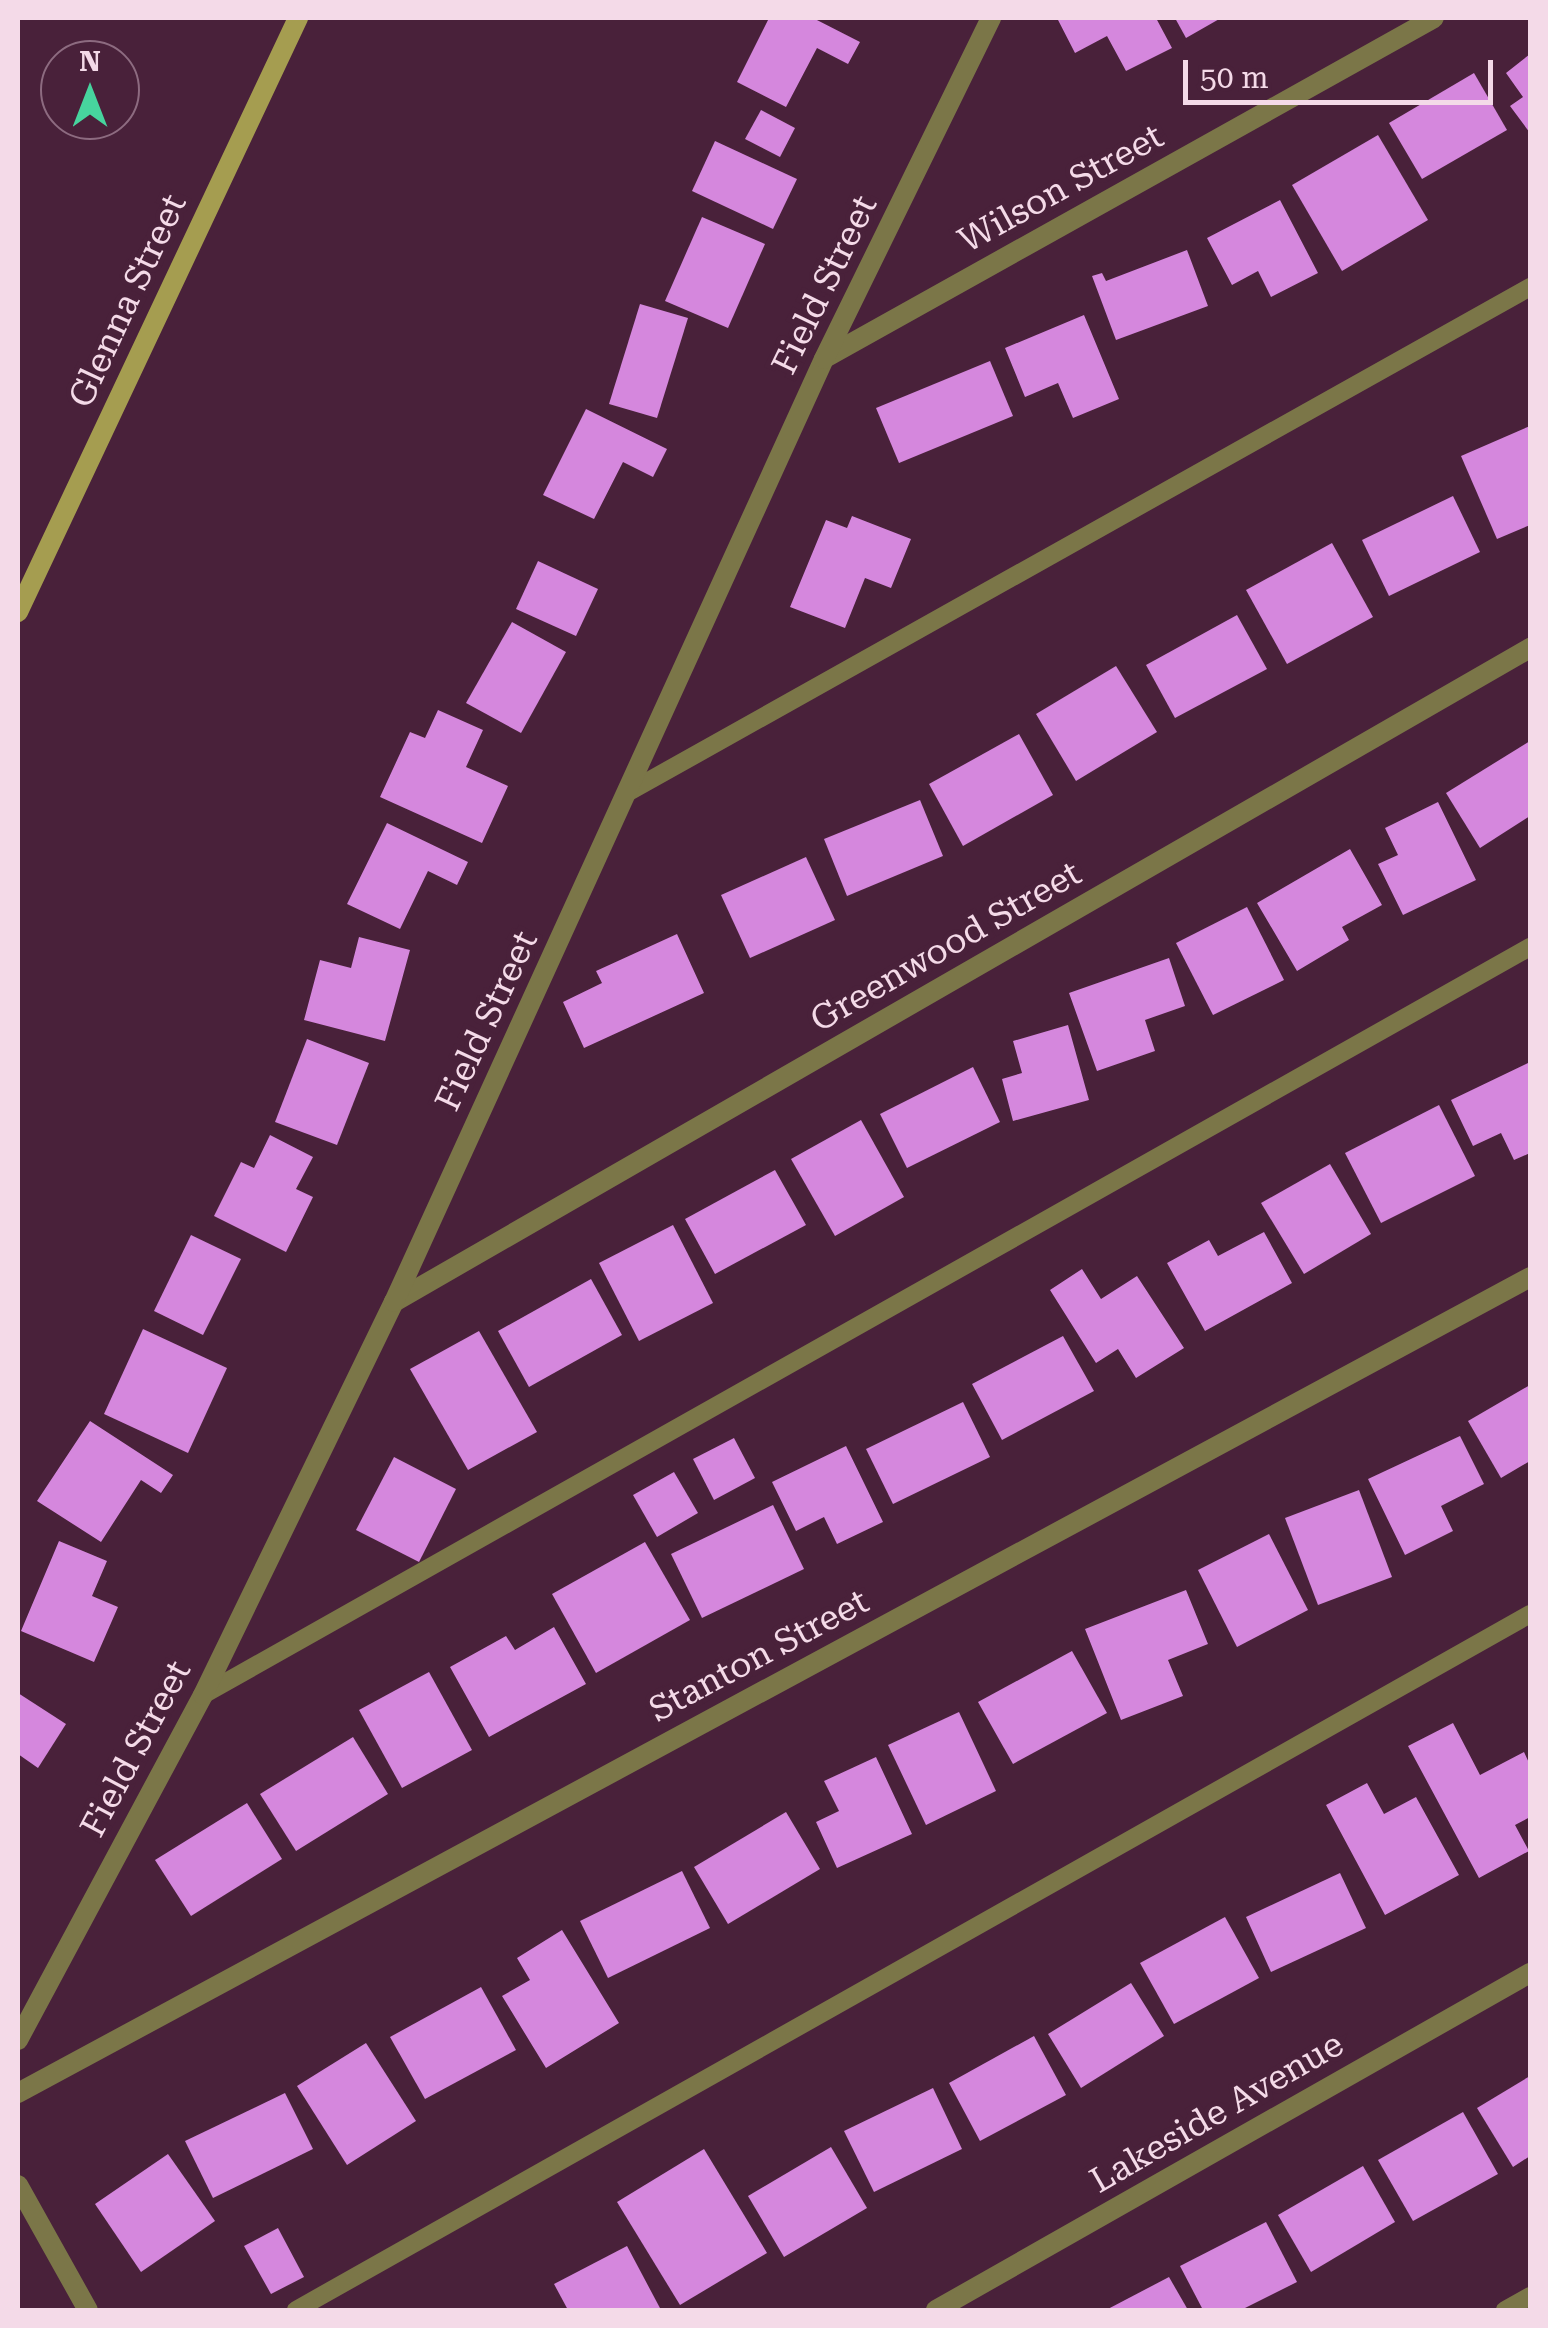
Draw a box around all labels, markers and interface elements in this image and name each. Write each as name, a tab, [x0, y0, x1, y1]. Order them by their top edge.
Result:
north arrow	[40, 40, 140, 140]
scale bar	[1188, 40, 1498, 102]
text: N	[79, 45, 101, 78]
text: 50 m	[1200, 60, 1269, 95]
street label: Wilson Street	[951, 116, 1171, 262]
street label: Glenna Street	[60, 188, 196, 414]
street label: Field Street	[764, 189, 886, 381]
street label: Greenwood Street	[803, 853, 1089, 1041]
street label: Field Street	[427, 924, 547, 1118]
street label: Stanton Street	[642, 1581, 876, 1731]
street label: Field Street	[72, 1654, 200, 1844]
street label: Lakeside Avenue	[1083, 2024, 1351, 2202]

